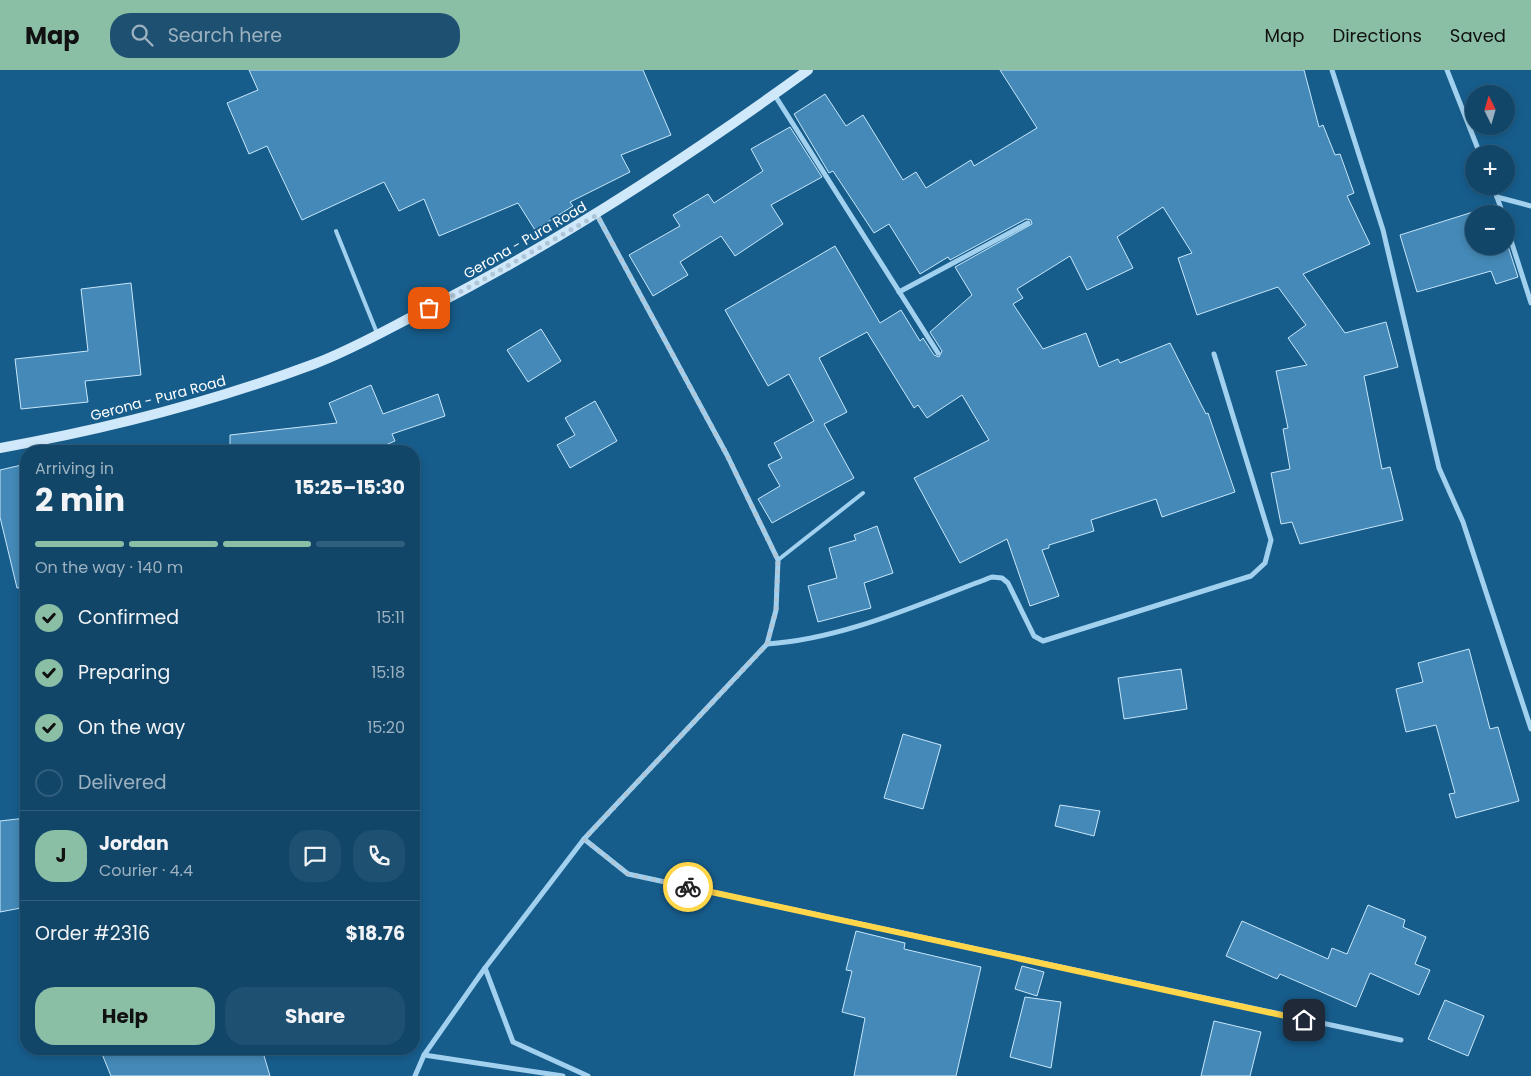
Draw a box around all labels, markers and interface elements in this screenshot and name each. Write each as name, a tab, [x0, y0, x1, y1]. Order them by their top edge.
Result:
search box	[110, 13, 460, 58]
text: Map	[25, 19, 80, 52]
icon: search	[128, 21, 156, 49]
text: Search here	[168, 22, 282, 49]
text: Map	[1265, 23, 1304, 48]
text: Directions	[1332, 23, 1422, 48]
text: Saved	[1450, 23, 1506, 48]
north arrow	[1465, 85, 1515, 135]
map controls	[1465, 85, 1515, 255]
button: +	[1465, 145, 1515, 195]
street label: Gerona - Pura Road	[460, 197, 590, 283]
button: −	[1465, 205, 1515, 255]
pin	[408, 287, 450, 329]
icon: bag	[415, 294, 443, 322]
street label: Gerona - Pura Road	[88, 370, 228, 426]
text: Arriving in	[35, 457, 114, 480]
text: 15:25–15:30	[295, 474, 405, 501]
text: 2 min	[35, 477, 125, 522]
text: On the way · 140 m	[35, 556, 183, 579]
icon: check	[35, 604, 63, 632]
text: Confirmed	[78, 604, 179, 631]
text: 15:11	[376, 606, 405, 629]
icon: check	[35, 659, 63, 687]
text: Preparing	[78, 659, 170, 686]
text: 15:18	[371, 661, 405, 684]
icon: check	[35, 714, 63, 742]
text: On the way	[78, 714, 185, 741]
text: 15:20	[367, 716, 405, 739]
text: Delivered	[78, 769, 167, 796]
text: Jordan	[99, 830, 169, 857]
button: chat	[289, 830, 341, 882]
button: phone	[353, 830, 405, 882]
text: J	[56, 842, 66, 869]
text: Courier · 4.4	[99, 859, 193, 882]
courier	[663, 862, 713, 912]
icon: bike	[674, 873, 702, 901]
text: Order #2316	[35, 920, 150, 947]
text: $18.76	[345, 920, 405, 947]
button: Help	[35, 987, 215, 1045]
button: Share	[225, 987, 405, 1045]
pin	[1283, 999, 1325, 1041]
icon: home	[1290, 1006, 1318, 1034]

